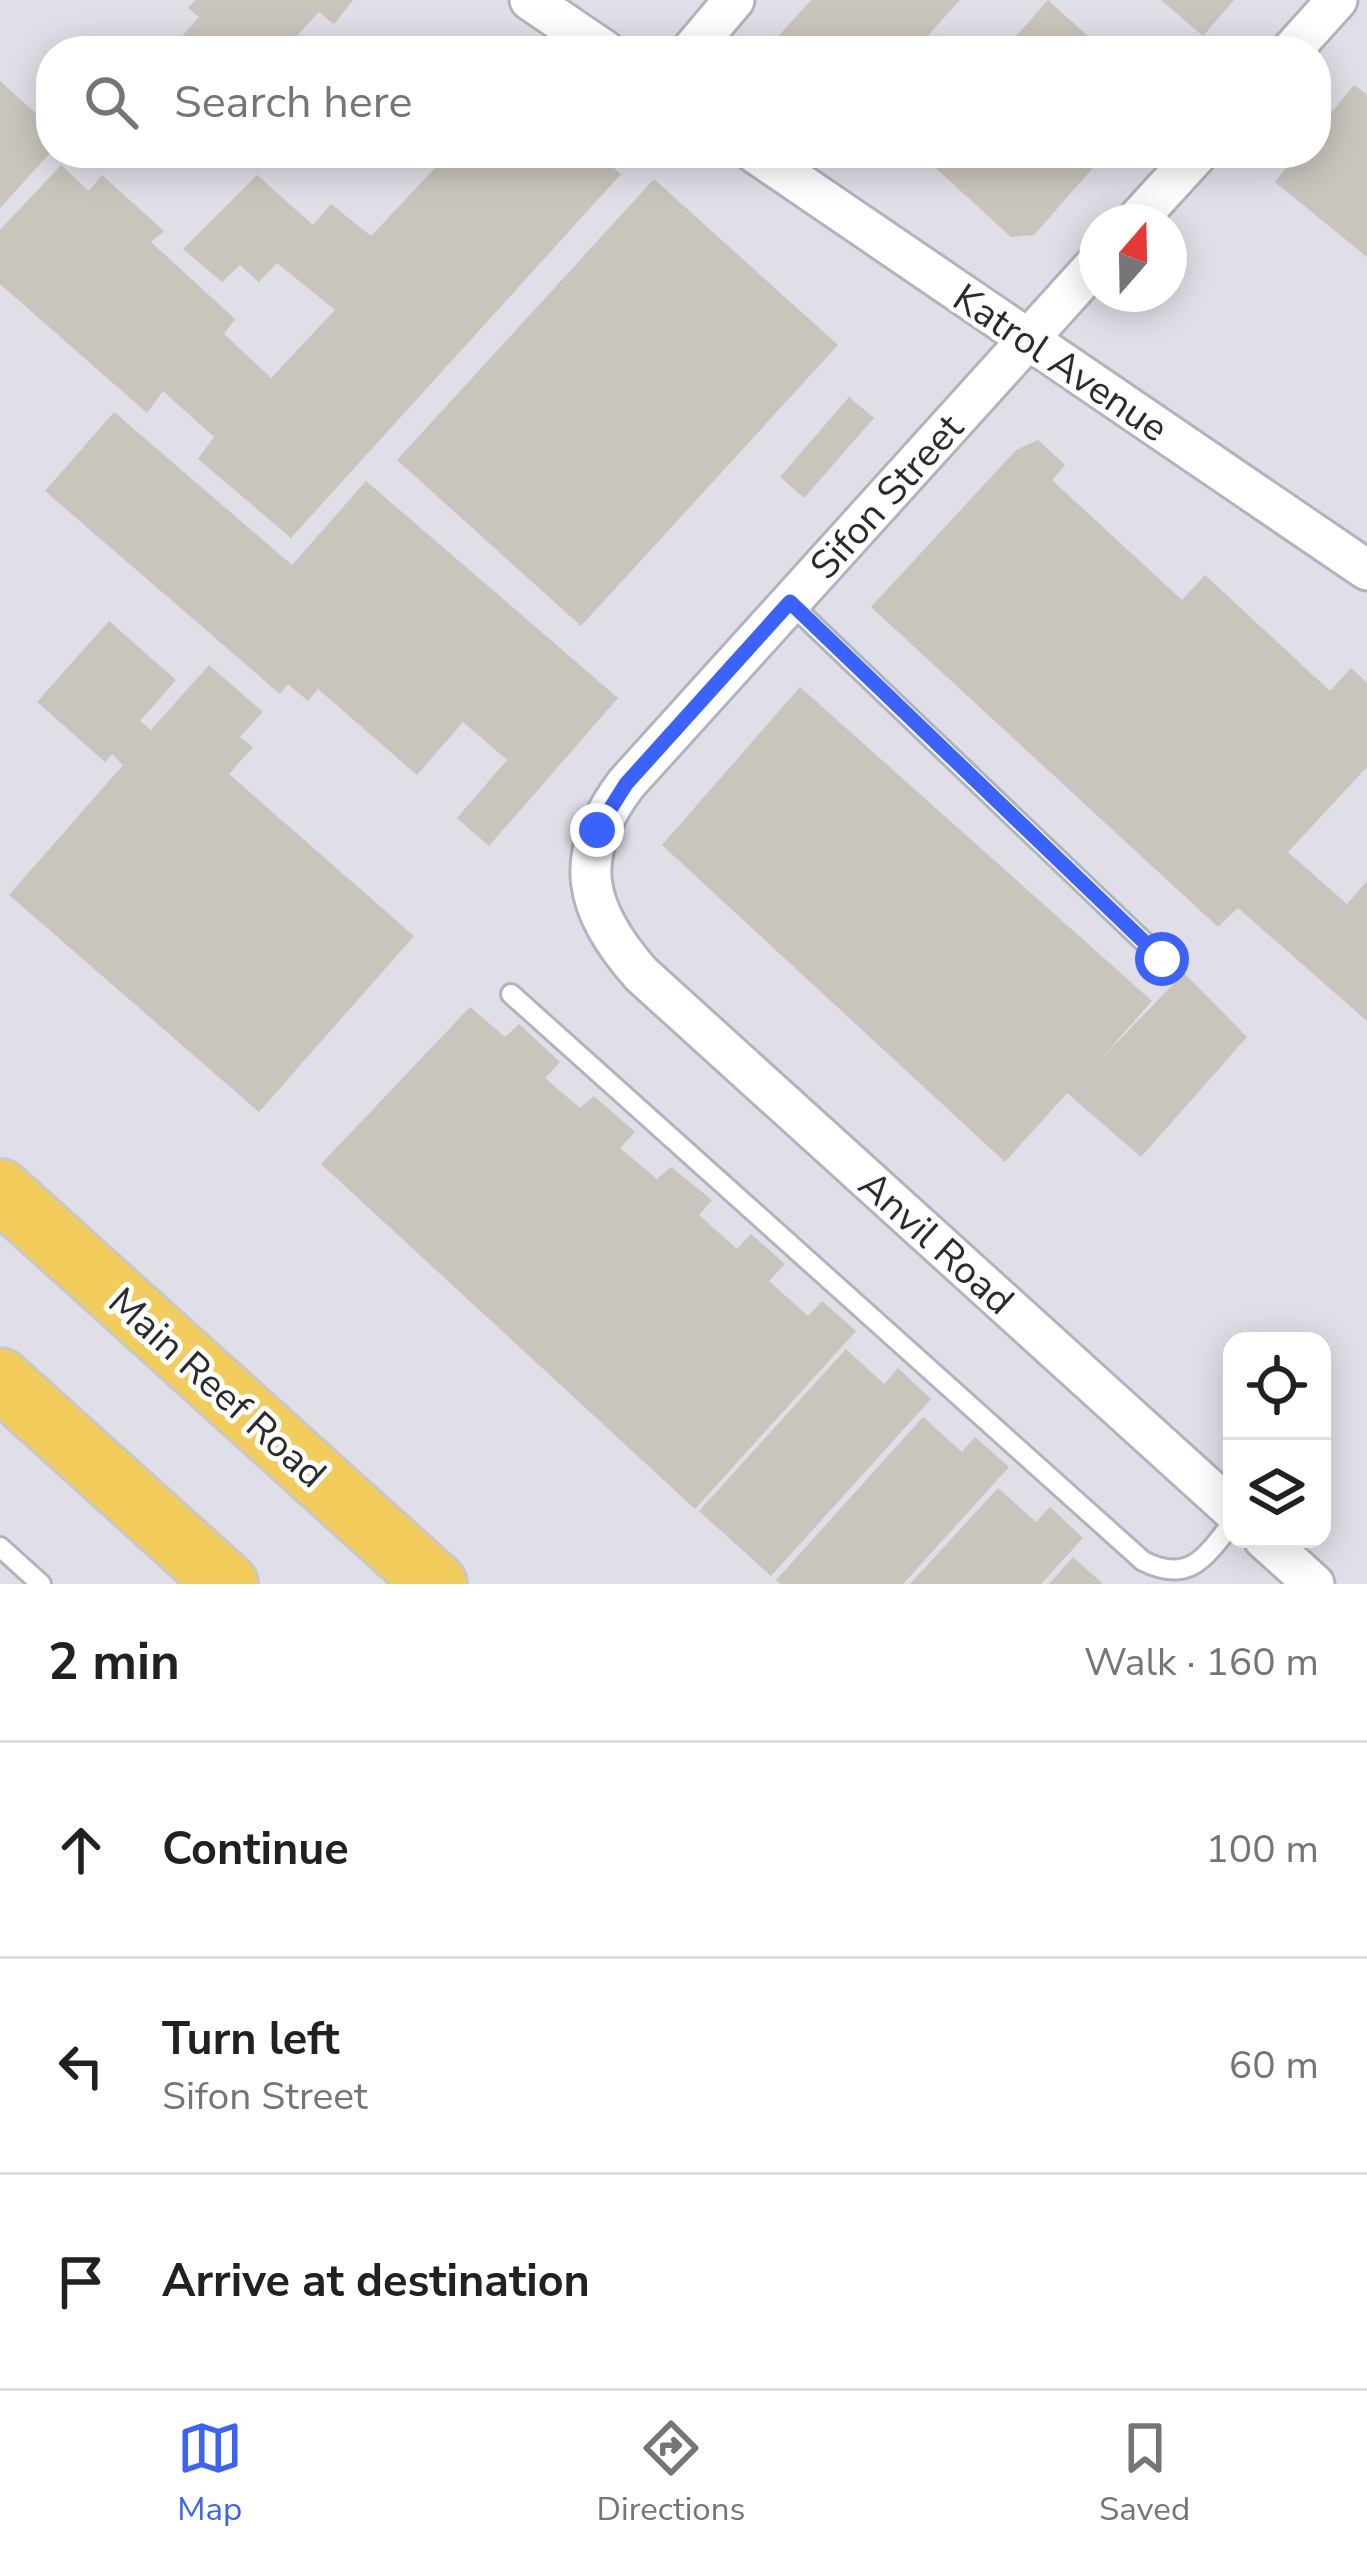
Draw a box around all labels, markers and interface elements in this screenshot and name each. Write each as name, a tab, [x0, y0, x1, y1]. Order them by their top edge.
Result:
search box	[36, 36, 1331, 168]
icon: search	[78, 69, 144, 135]
text: Search here	[174, 72, 413, 133]
north arrow	[1079, 204, 1187, 312]
street label: Katrol Avenue	[942, 272, 1178, 455]
street label: Sifon Street	[799, 403, 976, 591]
route end	[570, 803, 624, 857]
route start	[1135, 932, 1189, 986]
street label: Anvil Road	[847, 1159, 1025, 1327]
street label: Main Reef Road	[97, 1276, 337, 1500]
map controls	[1223, 1332, 1331, 1548]
button: locate	[1223, 1332, 1331, 1440]
button: layers	[1223, 1440, 1331, 1548]
text: 2 min	[48, 1627, 180, 1697]
text: Walk · 160 m	[1084, 1636, 1319, 1689]
icon: ahead	[48, 1817, 114, 1883]
text: Continue	[162, 1819, 349, 1880]
text: 100 m	[1205, 1823, 1319, 1876]
text: Turn left	[162, 2009, 340, 2070]
icon: left	[48, 2033, 114, 2099]
text: 60 m	[1229, 2039, 1319, 2092]
text: Sifon Street	[162, 2070, 368, 2123]
icon: arrive	[48, 2249, 114, 2315]
text: Arrive at destination	[162, 2251, 590, 2312]
tab: Map	[177, 2415, 243, 2532]
tab: Directions	[597, 2415, 745, 2532]
tab: Saved	[1099, 2415, 1190, 2532]

